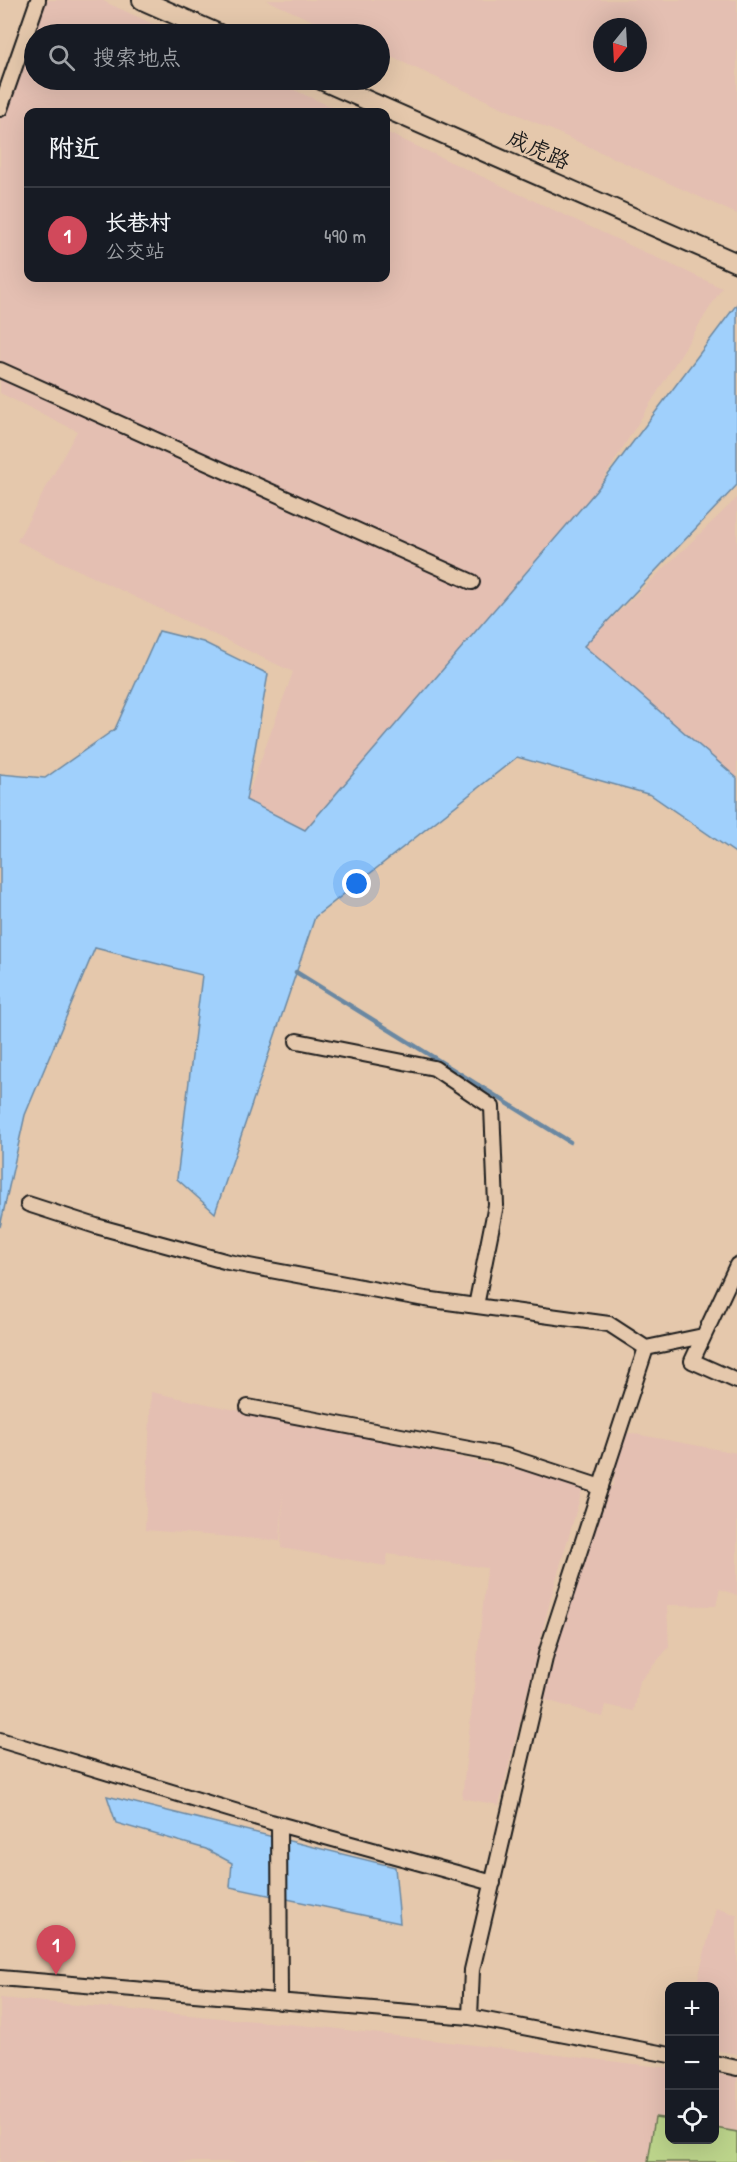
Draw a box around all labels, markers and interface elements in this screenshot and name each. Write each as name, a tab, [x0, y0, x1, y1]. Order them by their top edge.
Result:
north arrow	[593, 18, 647, 72]
search box	[24, 24, 390, 90]
icon: search	[45, 41, 78, 74]
text: 搜索地点	[93, 42, 181, 72]
street label: 成虎路	[503, 122, 575, 176]
text: 附近	[48, 130, 100, 165]
text: 长巷村	[105, 207, 171, 237]
text: 1	[64, 222, 71, 249]
text: 490 m	[324, 222, 366, 249]
text: 公交站	[105, 237, 165, 264]
your location	[342, 869, 371, 898]
pin: 1	[36, 1926, 76, 1975]
map controls	[665, 1982, 719, 2144]
button: +	[665, 1982, 719, 2036]
button: −	[665, 2036, 719, 2090]
button: locate	[665, 2090, 719, 2144]

